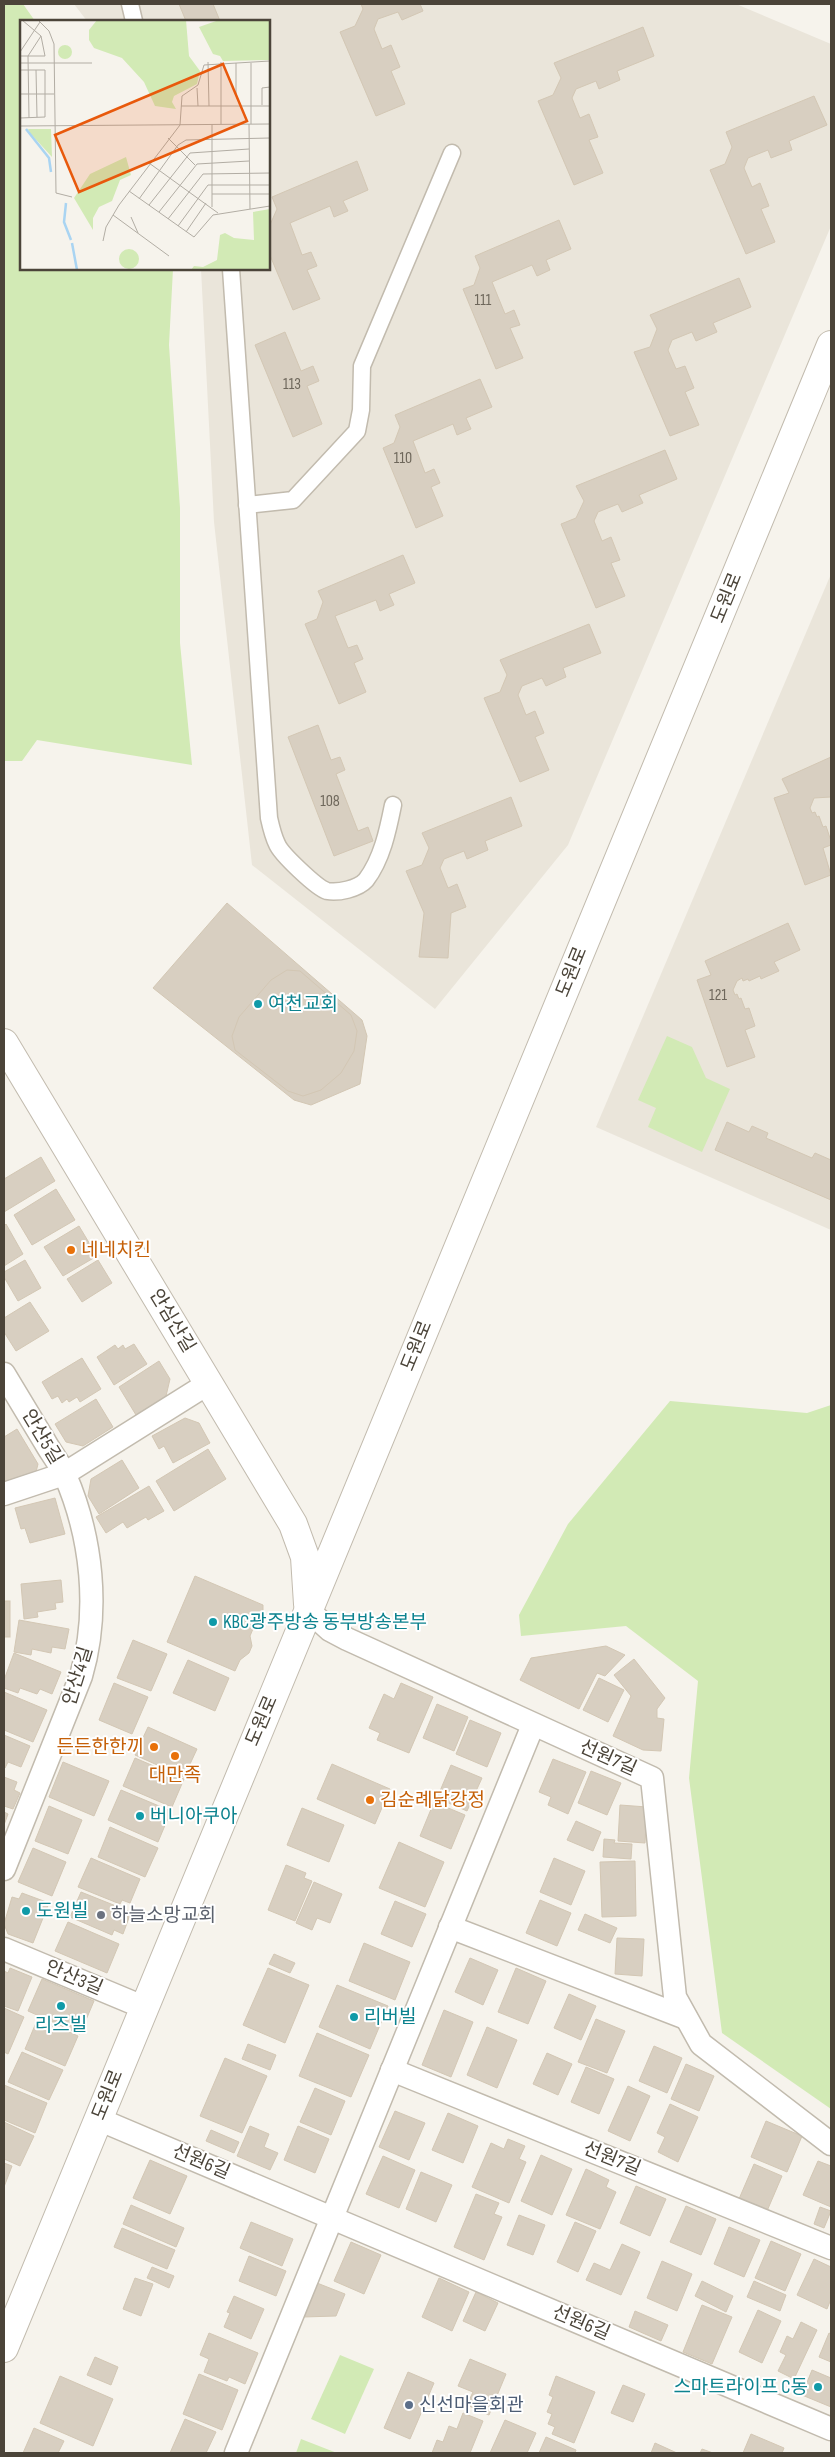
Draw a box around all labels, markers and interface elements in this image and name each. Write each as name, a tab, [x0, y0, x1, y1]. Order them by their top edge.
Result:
inset map	[20, 20, 270, 270]
house number: 111	[475, 291, 492, 310]
house number: 113	[283, 375, 301, 394]
house number: 110	[394, 449, 412, 468]
street label: 도원로	[707, 569, 747, 627]
house number: 108	[320, 792, 340, 811]
street label: 도원로	[552, 943, 592, 1001]
house number: 121	[709, 986, 727, 1005]
place label: 여천교회	[268, 993, 338, 1016]
marker: 여천교회	[252, 998, 264, 1010]
place label: 네네치킨	[81, 1239, 151, 1262]
marker: 네네치킨	[65, 1244, 77, 1256]
street label: 안심산길	[144, 1285, 200, 1357]
street label: 도원로	[397, 1317, 437, 1375]
street label: 안산5길	[17, 1405, 67, 1469]
place label: KBC광주방송 동부방송본부	[223, 1611, 427, 1634]
marker: KBC광주방송 동부방송본부	[207, 1616, 219, 1628]
street label: 안산4길	[58, 1644, 98, 1708]
street label: 도원로	[241, 1692, 283, 1750]
street label: 선원7길	[576, 1735, 640, 1781]
place label: 든든한한끼	[57, 1736, 144, 1759]
marker: 든든한한끼	[148, 1741, 160, 1753]
marker: 대만족	[169, 1750, 181, 1762]
place label: 대만족	[149, 1764, 201, 1787]
place label: 김순례닭강정	[380, 1789, 485, 1812]
marker: 김순례닭강정	[364, 1794, 376, 1806]
place label: 버니아쿠아	[150, 1805, 237, 1828]
marker: 버니아쿠아	[134, 1810, 146, 1822]
place label: 도원빌	[36, 1900, 88, 1923]
place label: 하늘소망교회	[111, 1904, 216, 1927]
marker: 도원빌	[20, 1905, 32, 1917]
marker: 하늘소망교회	[95, 1909, 107, 1921]
street label: 안산3길	[42, 1956, 106, 2000]
marker: 리즈빌	[55, 2000, 67, 2012]
place label: 리버빌	[364, 2006, 416, 2029]
marker: 리버빌	[348, 2011, 360, 2023]
place label: 리즈빌	[35, 2014, 87, 2037]
street label: 도원로	[88, 2066, 128, 2124]
street label: 선원7길	[580, 2137, 644, 2181]
street label: 선원6길	[169, 2140, 233, 2184]
street label: 선원6길	[549, 2301, 613, 2345]
place label: 스마트라이프 C동	[673, 2376, 808, 2399]
marker: 스마트라이프 C동	[812, 2381, 824, 2393]
place label: 신선마을회관	[419, 2394, 524, 2417]
marker: 신선마을회관	[403, 2399, 415, 2411]

